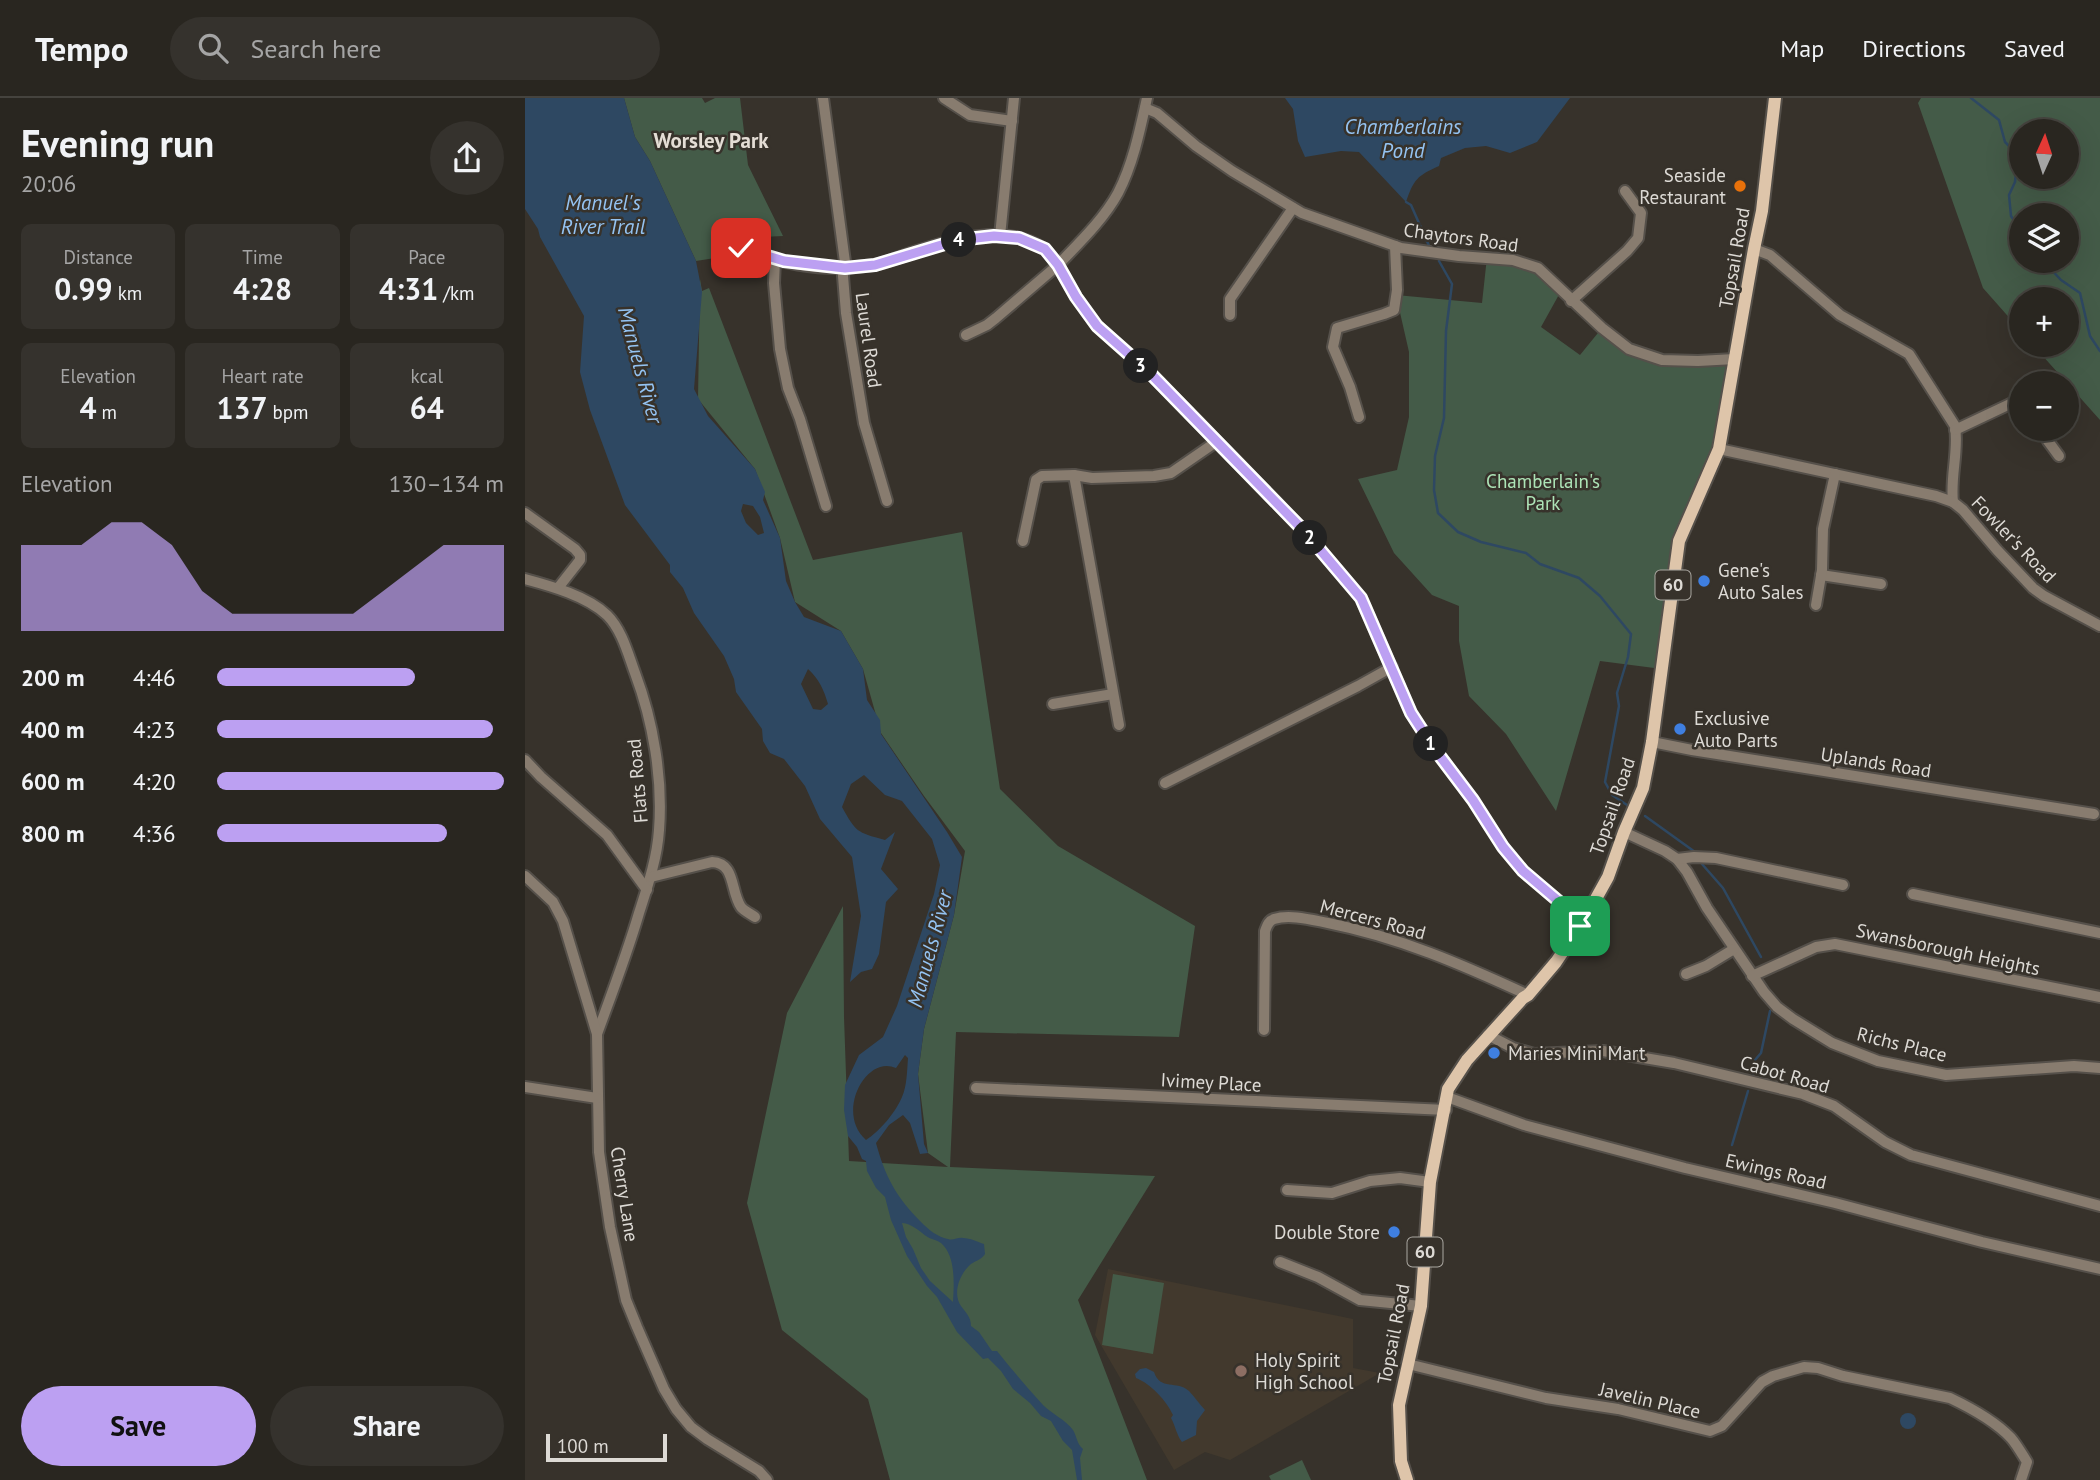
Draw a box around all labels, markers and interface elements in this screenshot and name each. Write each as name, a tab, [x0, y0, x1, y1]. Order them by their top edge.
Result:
search box	[170, 17, 660, 80]
text: Tempo	[35, 27, 128, 70]
icon: search	[194, 29, 232, 67]
text: Search here	[250, 32, 382, 65]
text: Map	[1780, 33, 1824, 64]
text: Directions	[1862, 33, 1966, 64]
text: Saved	[2004, 33, 2065, 64]
water label: Chamberlains Pond	[1345, 113, 1462, 164]
text: Evening run	[21, 118, 214, 167]
north arrow	[2009, 119, 2079, 189]
map controls	[2009, 119, 2079, 441]
button: share	[430, 121, 504, 195]
district label: Worsley Park	[653, 127, 769, 154]
place label: Seaside Restaurant	[1639, 163, 1727, 209]
text: 20:06	[21, 169, 76, 198]
marker: Seaside Restaurant	[1732, 178, 1748, 194]
water label: Manuel's River Trail	[561, 189, 646, 240]
button: layers	[2009, 203, 2079, 273]
street label: Topsail Road	[1713, 206, 1755, 310]
street label: Chaytors Road	[1402, 217, 1520, 257]
pin	[711, 218, 771, 278]
pin: 4	[941, 222, 977, 258]
text: 4	[953, 227, 964, 251]
icon: check	[722, 229, 760, 267]
text: Distance	[63, 245, 133, 269]
text: Time	[242, 245, 283, 269]
text: Pace	[408, 245, 445, 269]
text: 0.99	[54, 269, 113, 308]
text: 4:28	[233, 269, 292, 308]
text: 4:31	[379, 269, 438, 308]
text: km	[113, 281, 142, 305]
text: /km	[438, 281, 475, 305]
button: +	[2009, 287, 2079, 357]
street label: Laurel Road	[850, 291, 888, 389]
water label: Manuels River	[612, 304, 670, 428]
pin: 3	[1123, 348, 1159, 384]
text: 3	[1135, 353, 1146, 377]
text: Elevation	[60, 364, 136, 388]
text: Heart rate	[221, 364, 304, 388]
text: kcal	[411, 364, 443, 388]
button: −	[2009, 371, 2079, 441]
text: 4	[79, 388, 96, 427]
text: 137	[216, 388, 267, 427]
text: 64	[410, 388, 444, 427]
text: m	[96, 400, 117, 424]
text: bpm	[267, 400, 309, 424]
text: Elevation	[21, 469, 113, 498]
text: 130–134 m	[389, 469, 504, 498]
park label: Chamberlain's Park	[1486, 469, 1600, 515]
street label: Fowler's Road	[1967, 490, 2061, 588]
pin: 2	[1293, 520, 1327, 556]
text: 2	[1304, 525, 1315, 549]
place label: Gene's Auto Sales	[1718, 558, 1804, 604]
road number: 60	[1655, 570, 1691, 600]
marker: Gene's Auto Sales	[1696, 573, 1712, 589]
text: 200 m	[21, 663, 84, 692]
text: 4:46	[133, 663, 176, 692]
place label: Exclusive Auto Parts	[1694, 706, 1778, 752]
text: 400 m	[21, 715, 84, 744]
text: 4:23	[133, 715, 176, 744]
marker: Exclusive Auto Parts	[1672, 721, 1688, 737]
pin: 1	[1413, 726, 1448, 762]
text: 1	[1425, 731, 1436, 755]
street label: Flats Road	[621, 738, 653, 824]
street label: Uplands Road	[1819, 741, 1933, 783]
street label: Topsail Road	[1584, 754, 1640, 858]
text: 600 m	[21, 767, 84, 796]
text: 4:20	[133, 767, 176, 796]
text: 800 m	[21, 819, 84, 848]
text: 4:36	[133, 819, 176, 848]
water label: Manuels River	[901, 885, 959, 1010]
street label: Mercers Road	[1317, 893, 1429, 945]
pin	[1550, 896, 1610, 956]
icon: arrive	[1561, 907, 1599, 945]
street label: Swansborough Heights	[1854, 918, 2042, 980]
street label: Richs Place	[1855, 1021, 1949, 1067]
place label: Maries Mini Mart	[1508, 1041, 1646, 1065]
marker: Maries Mini Mart	[1486, 1045, 1502, 1061]
street label: Cabot Road	[1737, 1050, 1833, 1098]
street label: Ivimey Place	[1160, 1067, 1262, 1097]
street label: Cherry Lane	[606, 1145, 644, 1243]
street label: Ewings Road	[1723, 1148, 1829, 1194]
place label: Double Store	[1274, 1220, 1380, 1244]
marker: Double Store	[1386, 1224, 1402, 1240]
road number: 60	[1408, 1238, 1443, 1266]
street label: Topsail Road	[1371, 1282, 1415, 1386]
place label: Holy Spirit High School	[1255, 1348, 1354, 1394]
marker: Holy Spirit High School	[1233, 1363, 1249, 1379]
street label: Javelin Place	[1596, 1376, 1703, 1423]
button: Save	[21, 1386, 256, 1466]
button: Share	[270, 1386, 504, 1466]
scale bar	[546, 1431, 667, 1463]
text: 100 m	[557, 1434, 609, 1458]

